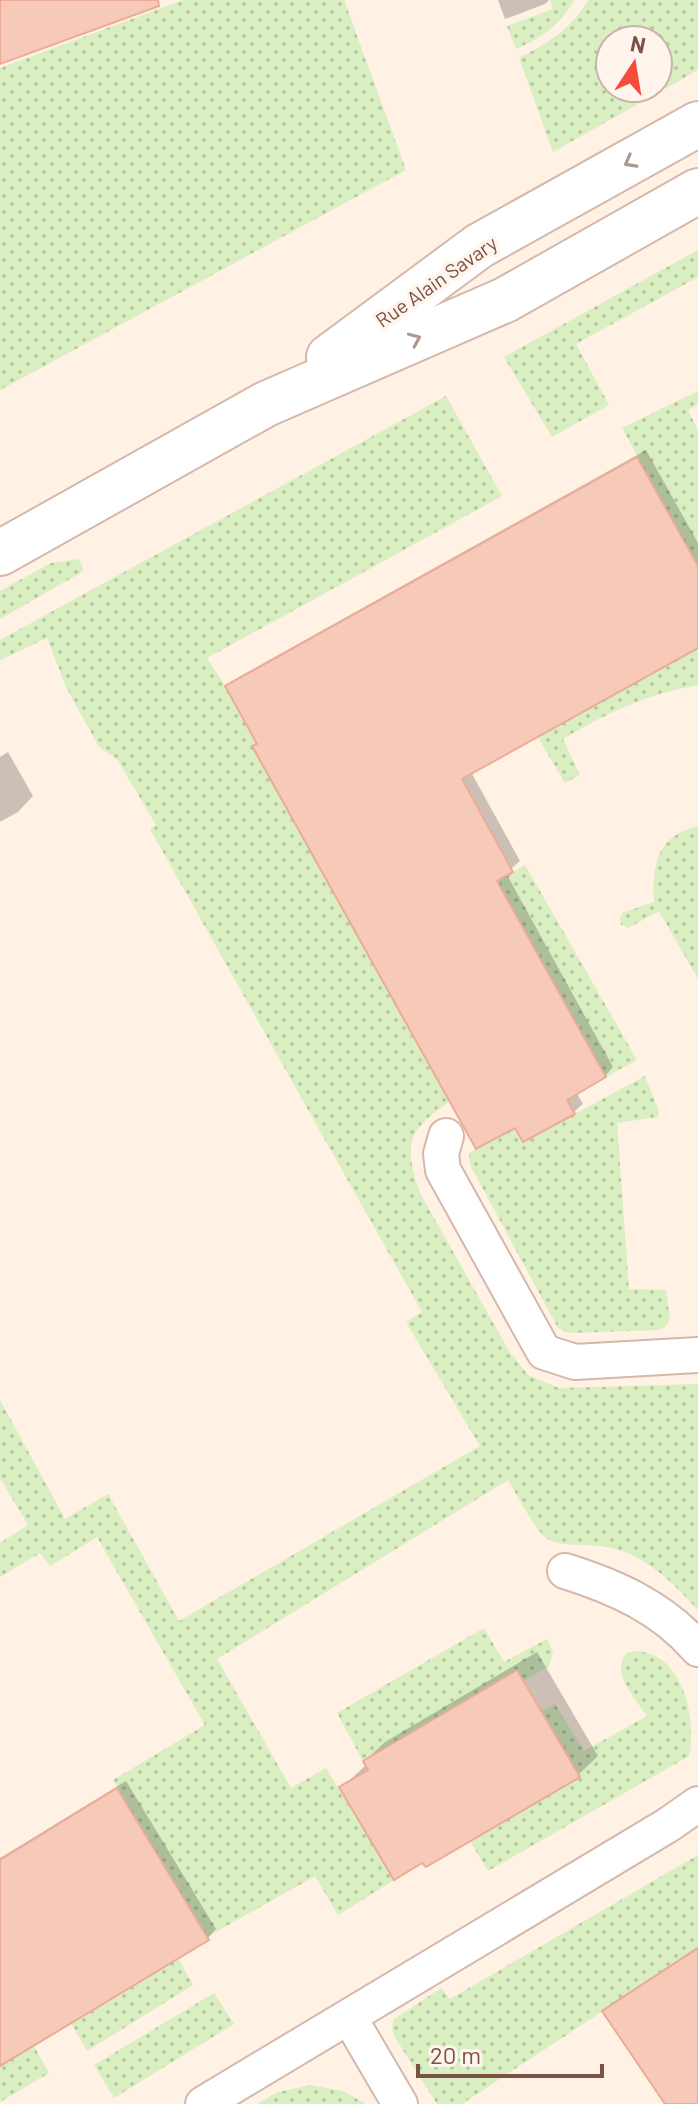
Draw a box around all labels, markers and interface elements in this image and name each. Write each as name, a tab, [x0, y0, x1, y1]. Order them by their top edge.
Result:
north arrow	[594, 24, 674, 104]
text: N	[629, 29, 648, 58]
one-way arrow	[624, 153, 638, 168]
street label: Rue Alain Savary	[371, 230, 501, 332]
one-way arrow	[406, 333, 421, 349]
scale bar	[418, 2028, 602, 2078]
text: 20 m	[430, 2040, 481, 2069]

